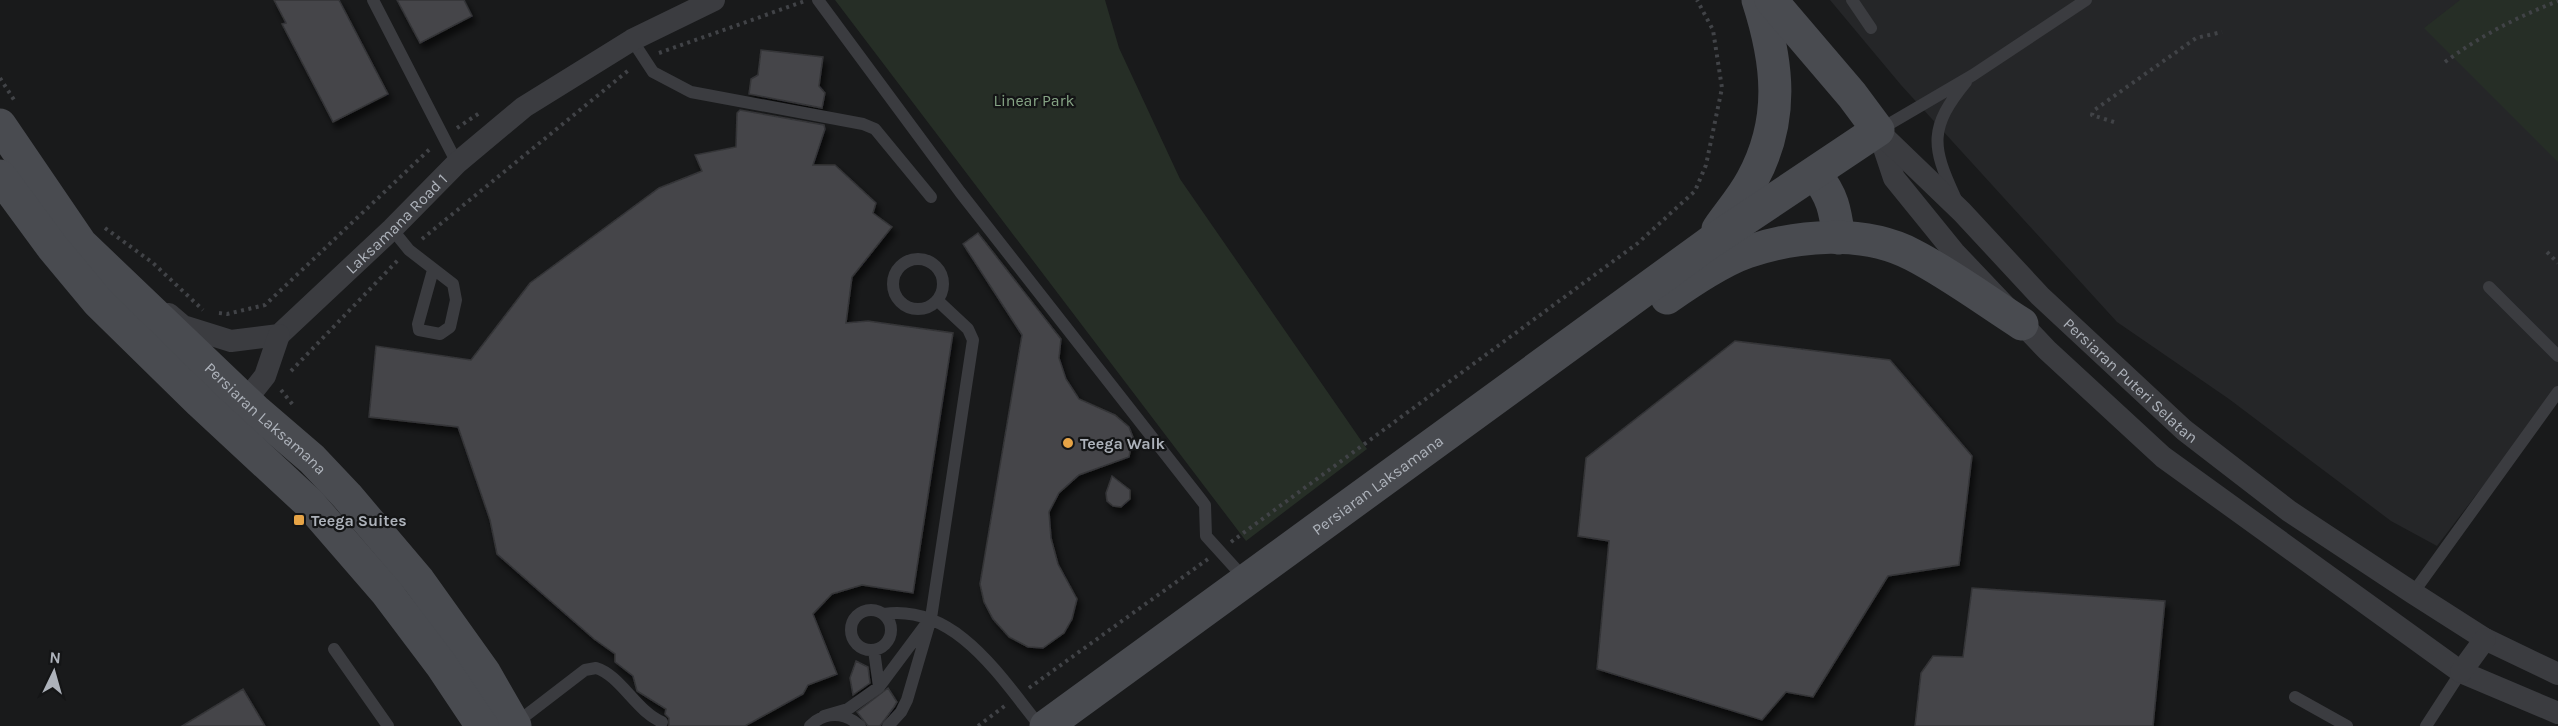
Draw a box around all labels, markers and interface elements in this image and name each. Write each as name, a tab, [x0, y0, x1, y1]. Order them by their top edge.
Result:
park label: Linear Park	[994, 91, 1074, 110]
street label: Laksamana Road 1	[341, 169, 451, 277]
street label: Persiaran Puteri Selatan	[2060, 314, 2202, 447]
street label: Persiaran Laksamana	[201, 358, 331, 478]
street label: Persiaran Laksamana	[1308, 430, 1447, 539]
place label: Teega Walk	[1080, 434, 1166, 453]
marker: Teega Walk	[1061, 436, 1075, 450]
place label: Teega Suites	[311, 511, 407, 530]
marker: Teega Suites	[292, 513, 306, 527]
north arrow	[24, 642, 84, 702]
text: N	[49, 648, 62, 668]

